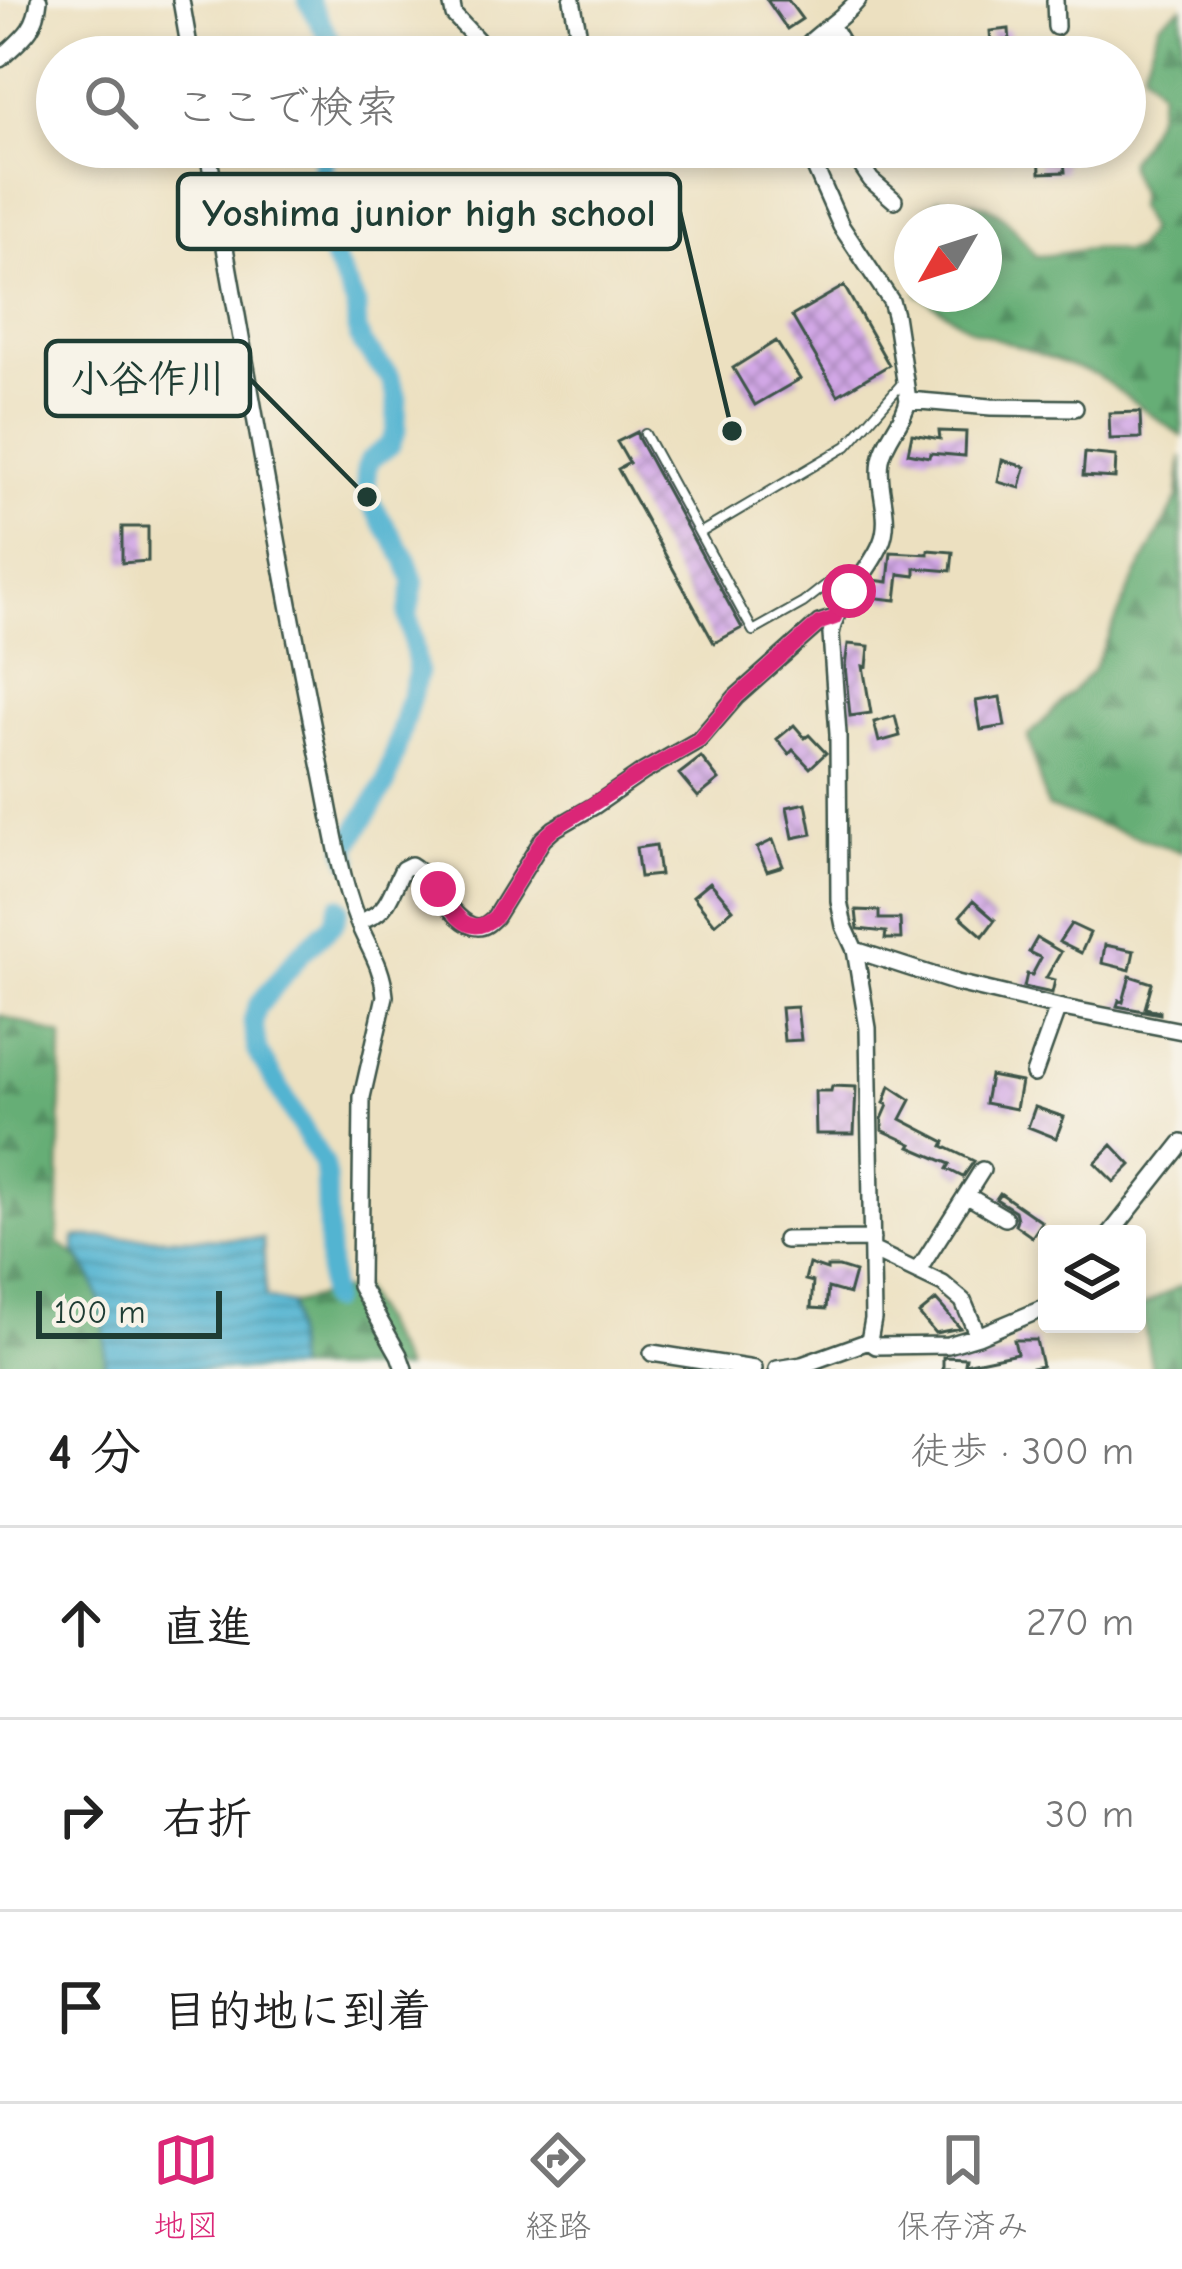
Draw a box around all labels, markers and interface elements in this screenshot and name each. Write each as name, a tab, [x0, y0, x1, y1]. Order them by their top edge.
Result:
search box	[36, 36, 1146, 168]
icon: search	[78, 69, 144, 135]
text: ここで検索	[174, 81, 399, 133]
callout: Yoshima junior high school	[178, 174, 680, 249]
text: Yoshima junior high school	[202, 191, 656, 236]
north arrow	[894, 204, 1002, 312]
callout: 小谷作川	[46, 341, 250, 416]
text: 小谷作川	[70, 357, 226, 402]
route start	[822, 564, 876, 618]
route end	[411, 862, 465, 916]
map controls	[1038, 1225, 1146, 1333]
button: layers	[1038, 1225, 1146, 1333]
scale bar	[36, 1285, 222, 1338]
text: 100 m	[54, 1293, 146, 1331]
text: 4 分	[48, 1423, 141, 1482]
text: 徒歩 · 300 m	[911, 1429, 1134, 1474]
icon: ahead	[48, 1590, 114, 1656]
text: 270 m	[1026, 1600, 1134, 1645]
text: 直進	[162, 1601, 252, 1653]
icon: right	[48, 1782, 114, 1848]
text: 30 m	[1045, 1792, 1134, 1837]
text: 右折	[162, 1793, 252, 1845]
icon: arrive	[48, 1974, 114, 2040]
text: 目的地に到着	[162, 1985, 432, 2037]
tab: 地図	[153, 2127, 219, 2247]
tab: 経路	[525, 2127, 591, 2247]
tab: 保存済み	[897, 2127, 1029, 2247]

